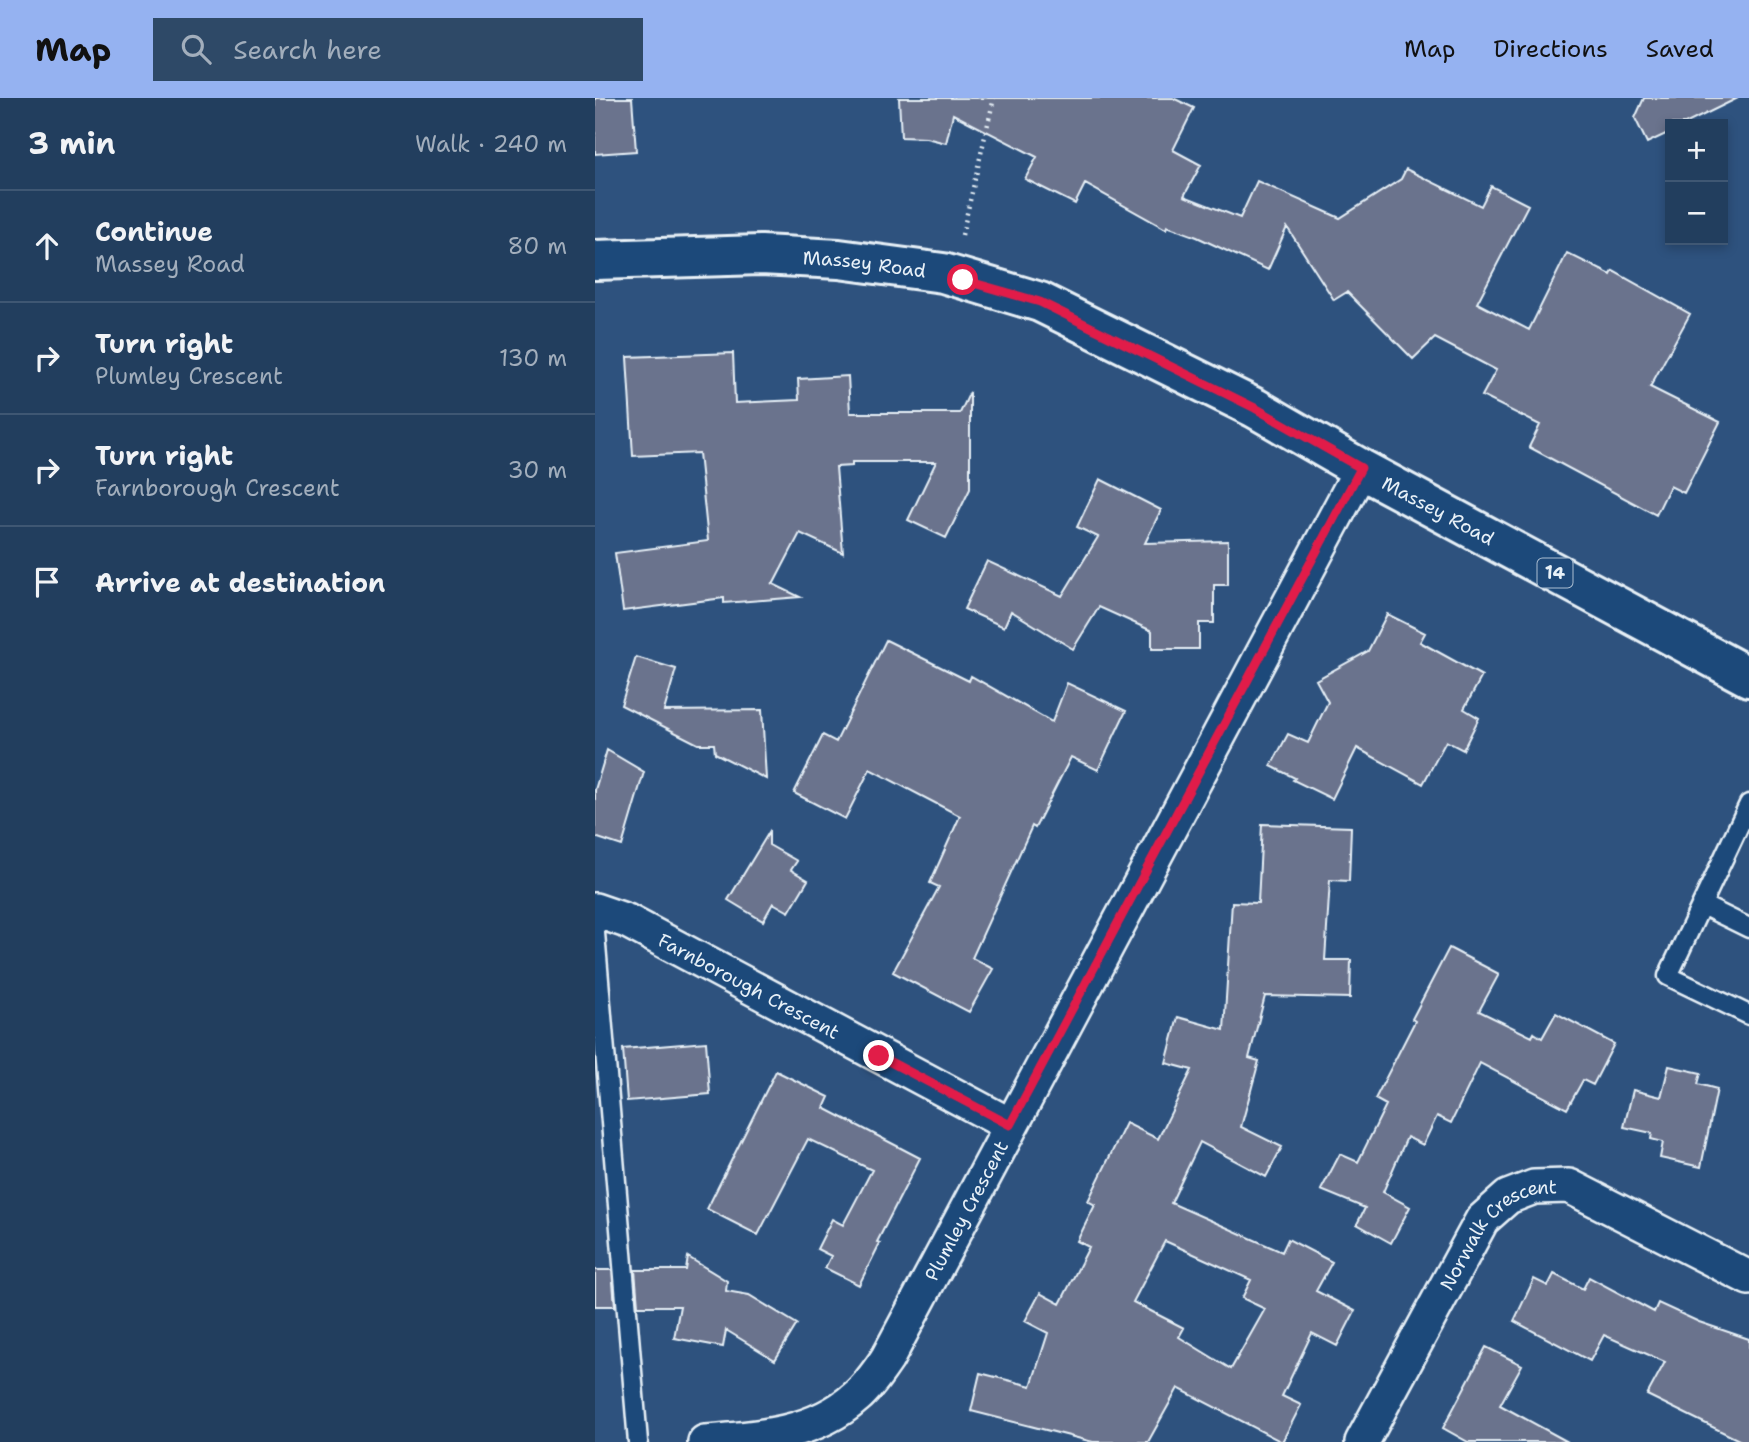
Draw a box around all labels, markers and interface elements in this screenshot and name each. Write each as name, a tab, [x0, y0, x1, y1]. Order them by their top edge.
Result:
search box	[153, 18, 643, 81]
text: Map	[35, 27, 111, 72]
icon: search	[177, 30, 215, 68]
text: Search here	[233, 32, 382, 67]
text: Map	[1404, 33, 1455, 65]
text: Directions	[1493, 33, 1608, 65]
text: Saved	[1646, 33, 1714, 65]
map controls	[1665, 119, 1728, 245]
button: +	[1665, 119, 1728, 182]
text: 3 min	[28, 123, 115, 164]
text: Walk · 240 m	[415, 129, 567, 159]
button: −	[1665, 182, 1728, 245]
text: Continue	[95, 214, 213, 249]
icon: ahead	[28, 227, 66, 265]
text: 80 m	[508, 231, 567, 261]
street label: Massey Road	[802, 245, 928, 284]
text: Massey Road	[95, 249, 245, 279]
route start	[947, 264, 978, 295]
text: Turn right	[95, 326, 233, 361]
icon: right	[28, 339, 66, 377]
text: 130 m	[499, 343, 567, 373]
text: Plumley Crescent	[95, 361, 283, 391]
text: Turn right	[95, 438, 233, 473]
icon: right	[28, 451, 66, 489]
text: 30 m	[508, 455, 567, 485]
street label: Massey Road	[1378, 471, 1498, 551]
text: Farnborough Crescent	[95, 473, 340, 503]
road number: 14	[1537, 559, 1573, 588]
icon: arrive	[28, 563, 66, 601]
text: Arrive at destination	[95, 565, 385, 600]
street label: Farnborough Crescent	[654, 928, 844, 1045]
route end	[863, 1040, 894, 1071]
street label: Plumley Crescent	[919, 1136, 1014, 1285]
street label: Norwalk Crescent	[1434, 1174, 1557, 1295]

